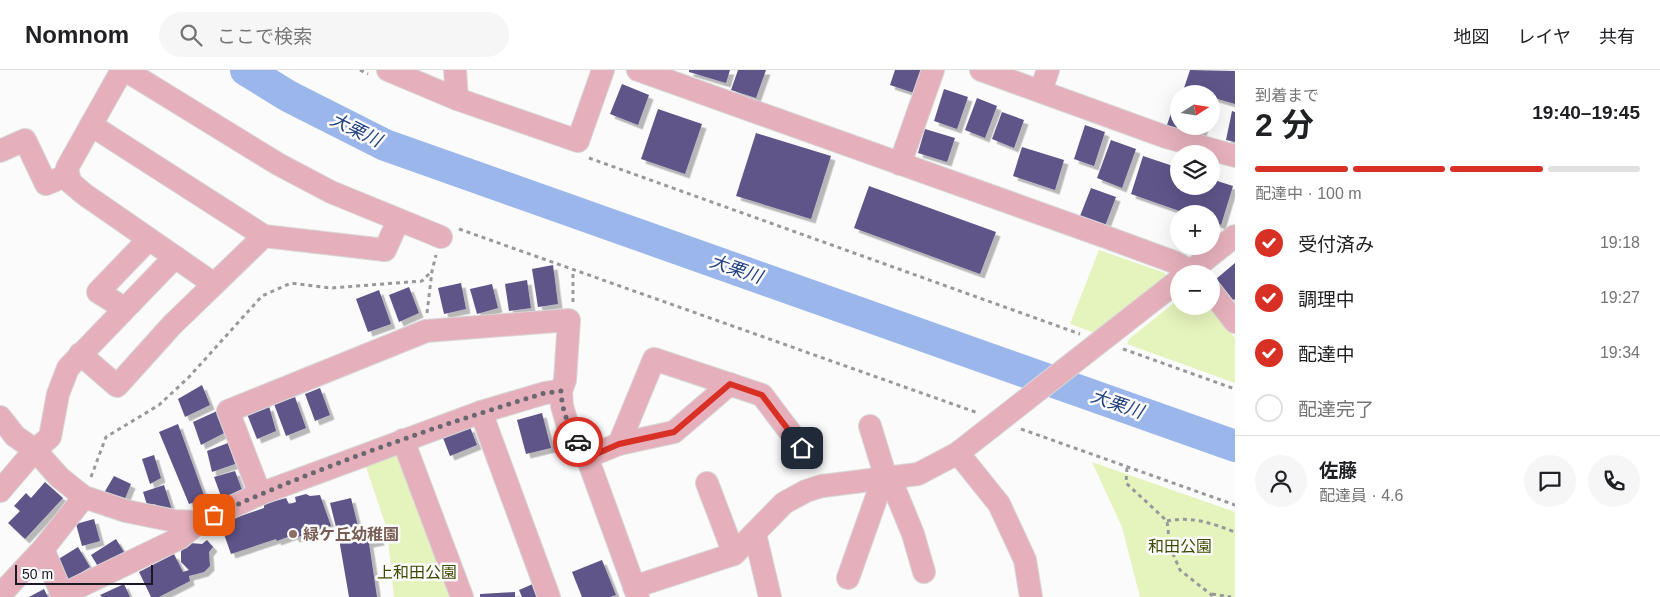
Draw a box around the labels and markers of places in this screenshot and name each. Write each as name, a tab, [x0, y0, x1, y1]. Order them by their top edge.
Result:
pin	[781, 427, 823, 469]
pin	[193, 494, 235, 536]
place label: 緑ケ丘幼稚園	[303, 526, 399, 543]
marker: 緑ケ丘幼稚園	[287, 528, 299, 540]

